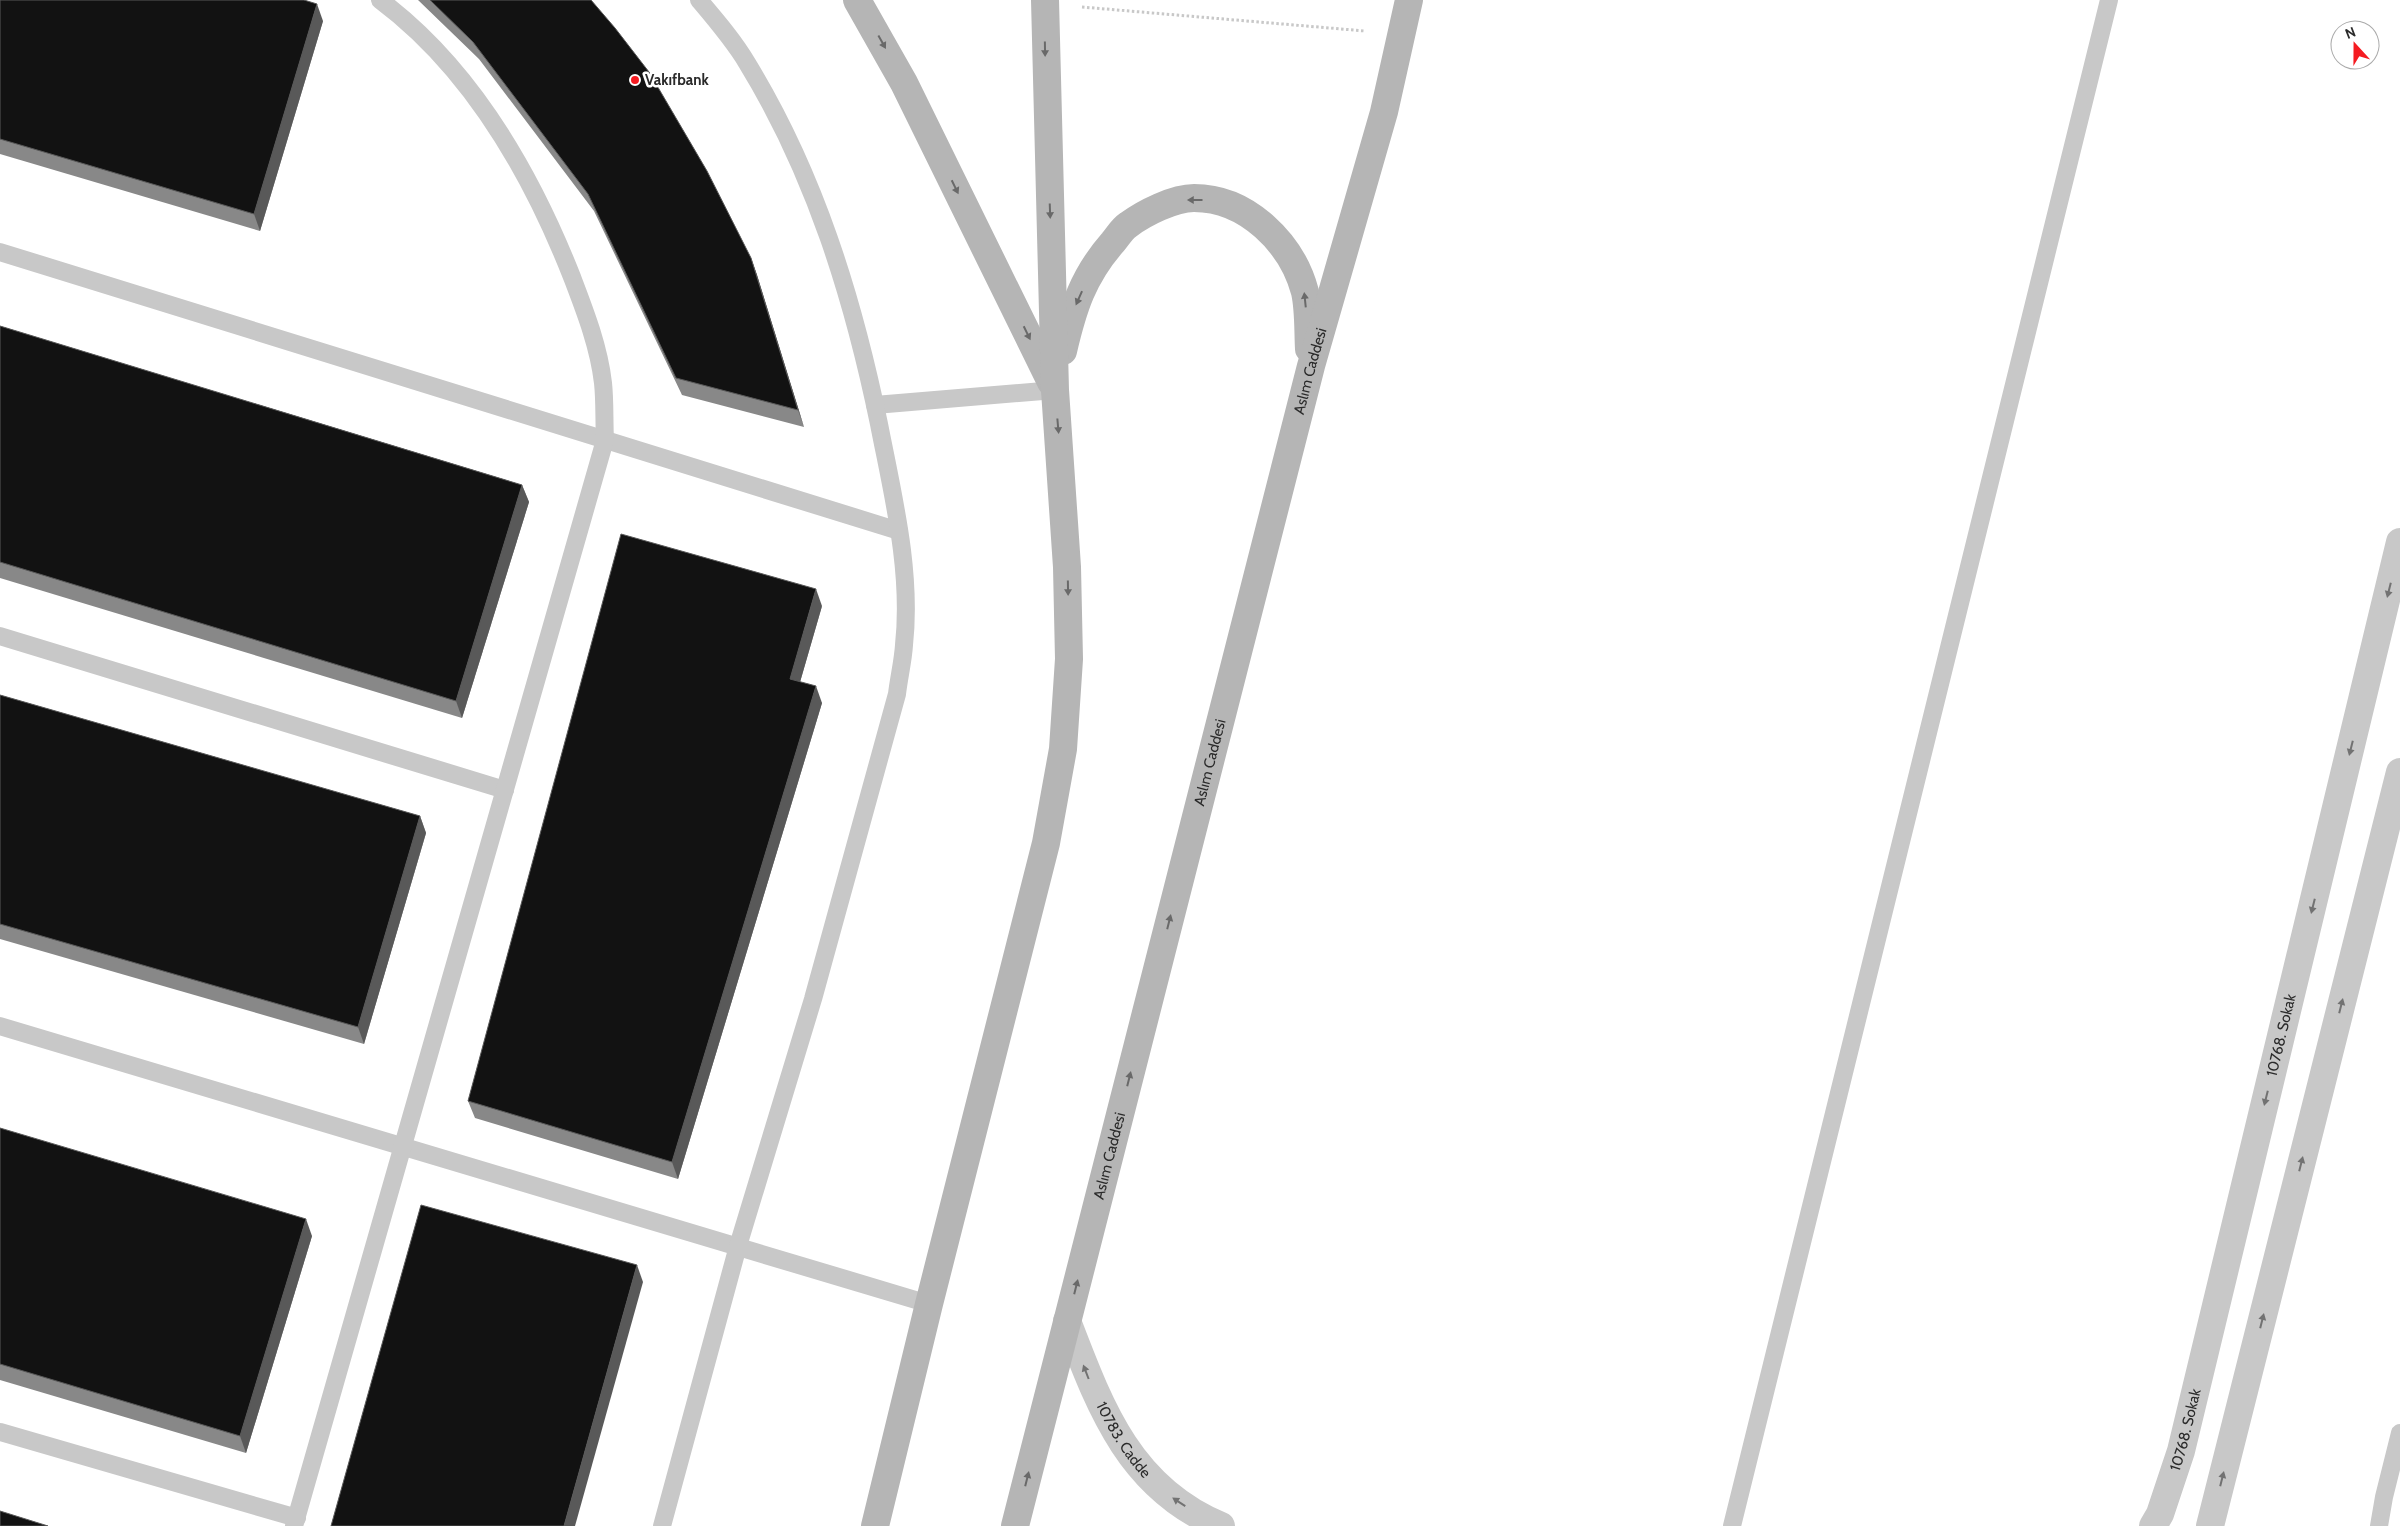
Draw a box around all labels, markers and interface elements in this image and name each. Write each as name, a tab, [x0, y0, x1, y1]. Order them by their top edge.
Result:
north arrow	[2330, 20, 2380, 70]
text: N	[2342, 23, 2358, 43]
one-way arrow	[877, 36, 886, 49]
one-way arrow	[1041, 41, 1049, 57]
place label: Vakıfbank	[645, 71, 709, 89]
marker: Vakıfbank	[629, 74, 641, 86]
one-way arrow	[951, 180, 959, 194]
one-way arrow	[1186, 196, 1202, 204]
one-way arrow	[1046, 203, 1054, 219]
one-way arrow	[1074, 291, 1082, 306]
one-way arrow	[1301, 291, 1309, 307]
one-way arrow	[1023, 326, 1031, 340]
street label: Aslım Caddesi	[1290, 326, 1331, 416]
one-way arrow	[1054, 418, 1062, 434]
one-way arrow	[1064, 580, 1072, 596]
one-way arrow	[2385, 582, 2393, 597]
street label: Aslım Caddesi	[1190, 717, 1230, 808]
one-way arrow	[2347, 740, 2355, 755]
one-way arrow	[2309, 898, 2317, 913]
one-way arrow	[1165, 914, 1173, 929]
street label: 10768. Sokak	[2263, 992, 2300, 1078]
one-way arrow	[2337, 998, 2345, 1013]
one-way arrow	[1125, 1072, 1133, 1087]
one-way arrow	[2262, 1090, 2270, 1105]
street label: Aslım Caddesi	[1090, 1111, 1129, 1201]
one-way arrow	[2297, 1156, 2305, 1171]
one-way arrow	[1072, 1280, 1080, 1295]
one-way arrow	[2258, 1314, 2266, 1329]
one-way arrow	[1082, 1365, 1090, 1379]
street label: 10768. Sokak	[2166, 1387, 2205, 1473]
street label: 10783. Cadde	[1092, 1399, 1155, 1482]
one-way arrow	[1023, 1471, 1031, 1486]
one-way arrow	[2218, 1471, 2226, 1486]
one-way arrow	[1172, 1497, 1185, 1507]

